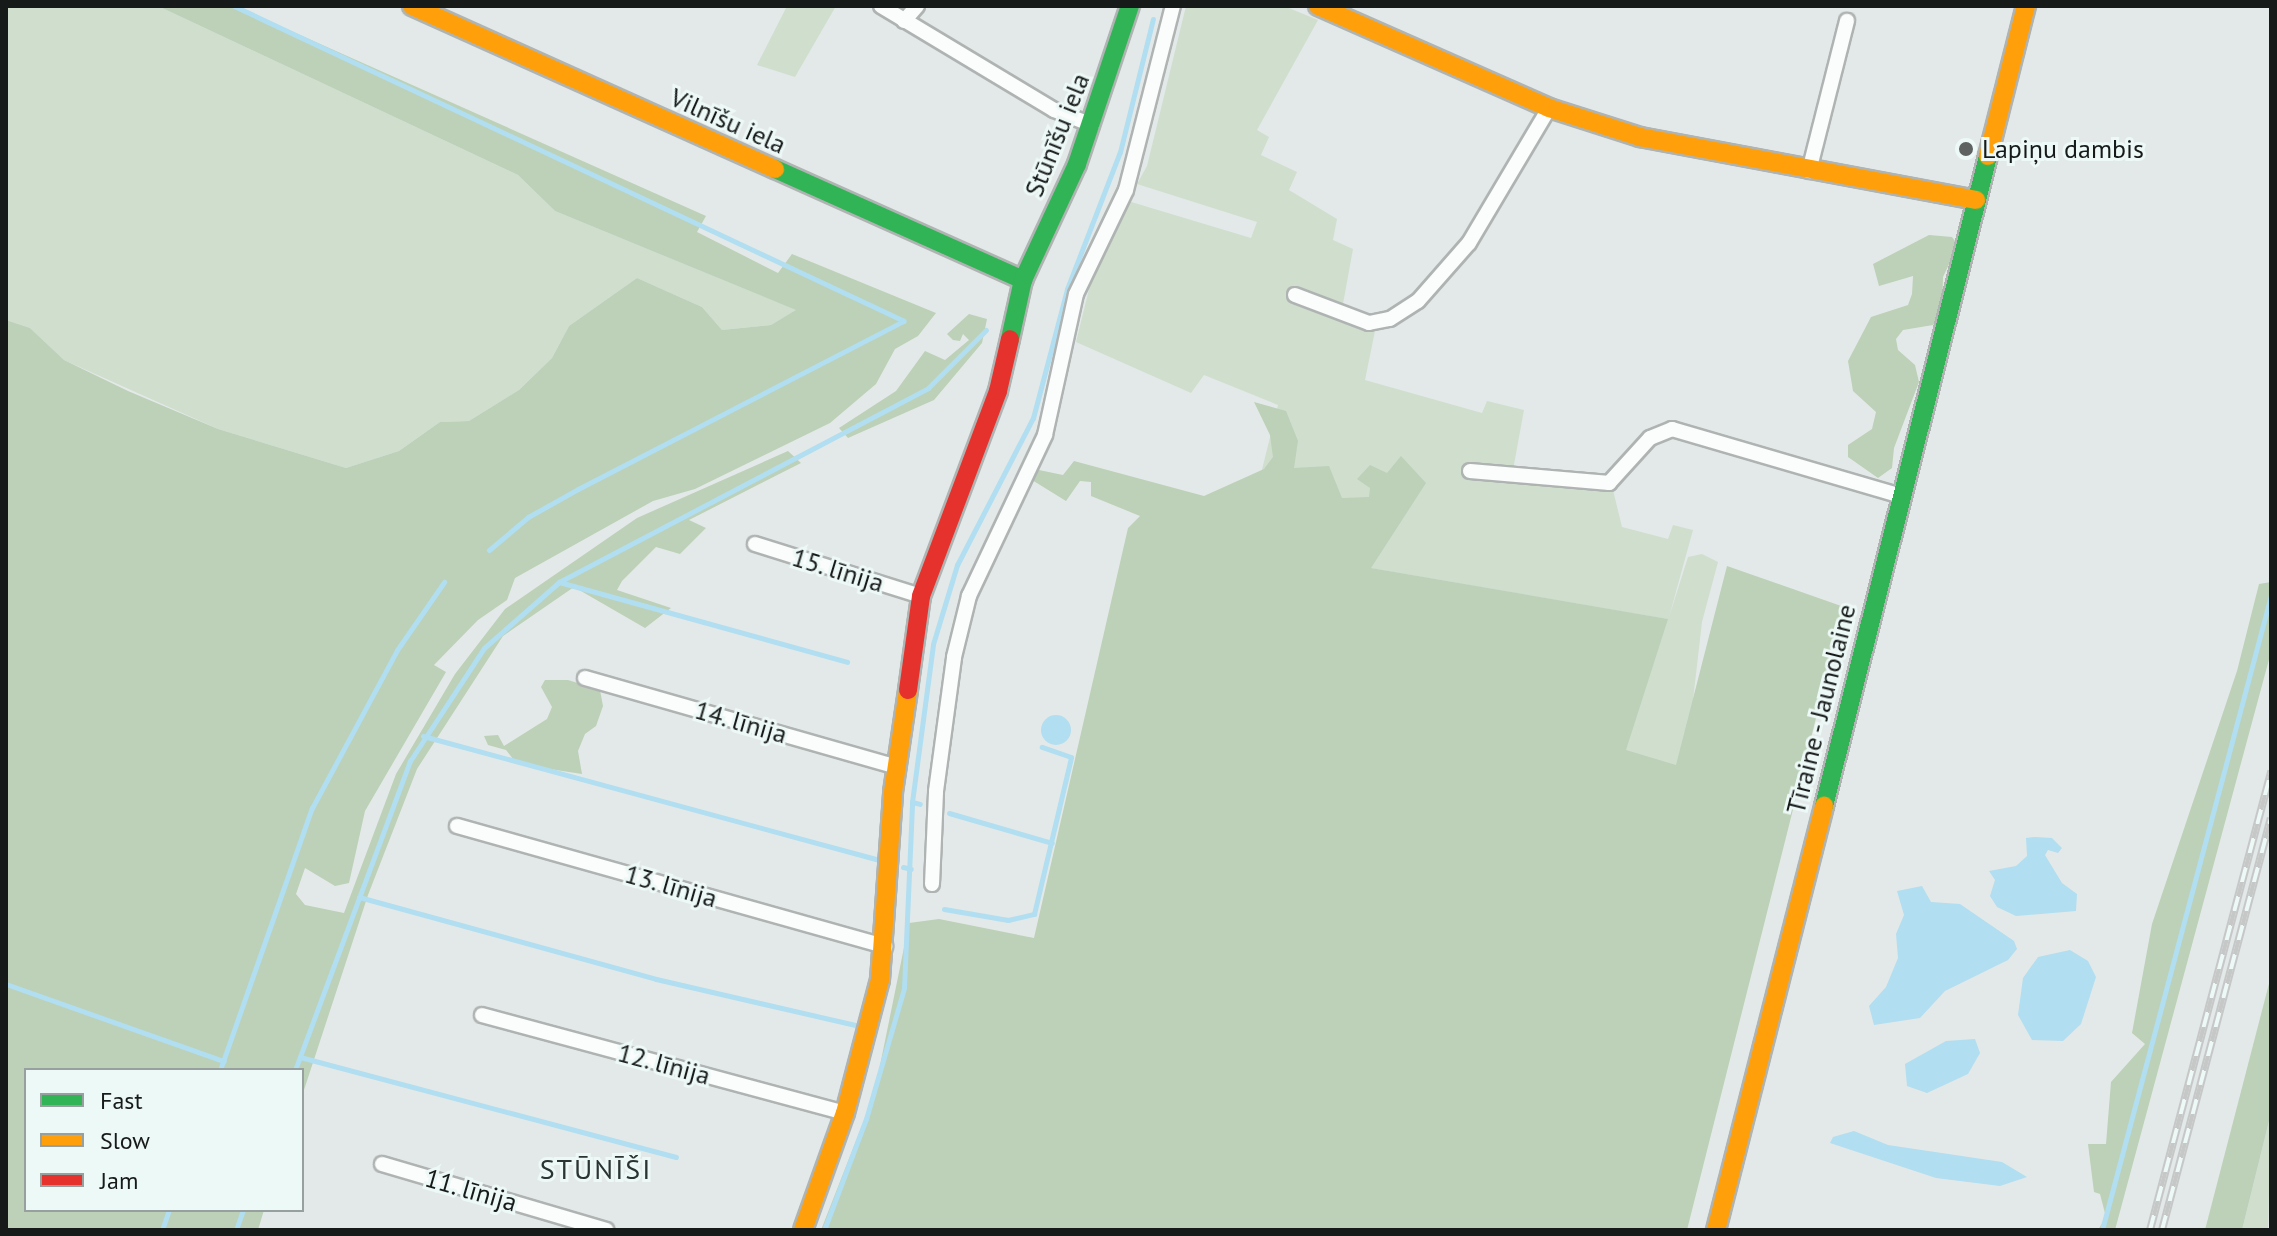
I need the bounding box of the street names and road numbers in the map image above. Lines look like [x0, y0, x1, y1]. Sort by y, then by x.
street label: Stūnīšu iela [1018, 69, 1096, 201]
street label: Vilnīšu iela [665, 82, 791, 160]
street label: 15. līnija [787, 541, 889, 599]
street label: Tīraine - Jaunolaine [1779, 599, 1863, 819]
street label: 14. līnija [690, 694, 792, 750]
street label: 13. līnija [620, 858, 722, 914]
street label: 12. līnija [613, 1036, 715, 1092]
street label: 11. līnija [420, 1162, 522, 1218]

